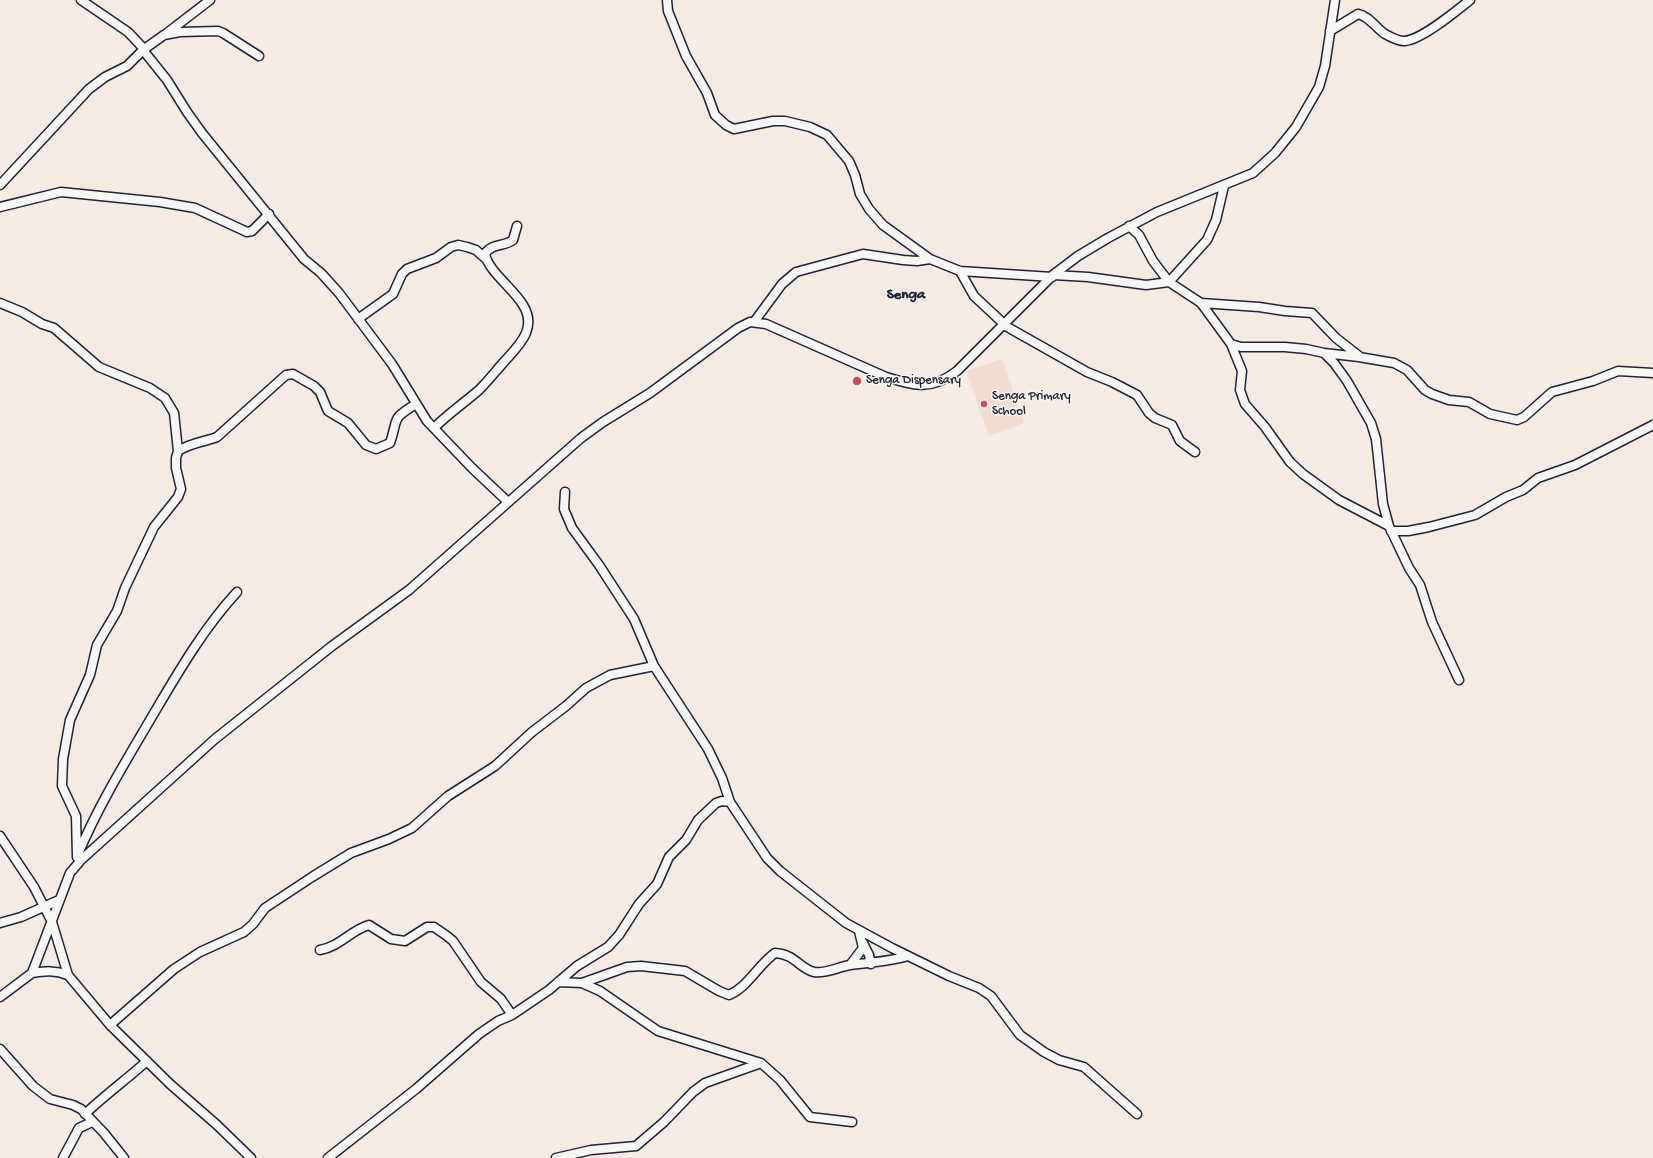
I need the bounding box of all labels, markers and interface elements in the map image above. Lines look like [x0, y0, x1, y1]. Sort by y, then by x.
district label: Senga [887, 287, 925, 305]
place label: Senga Dispensary [866, 373, 961, 389]
marker: Senga Dispensary [851, 375, 863, 387]
place label: Senga Primary School [992, 389, 1071, 420]
marker: Senga Primary School [979, 399, 989, 409]

